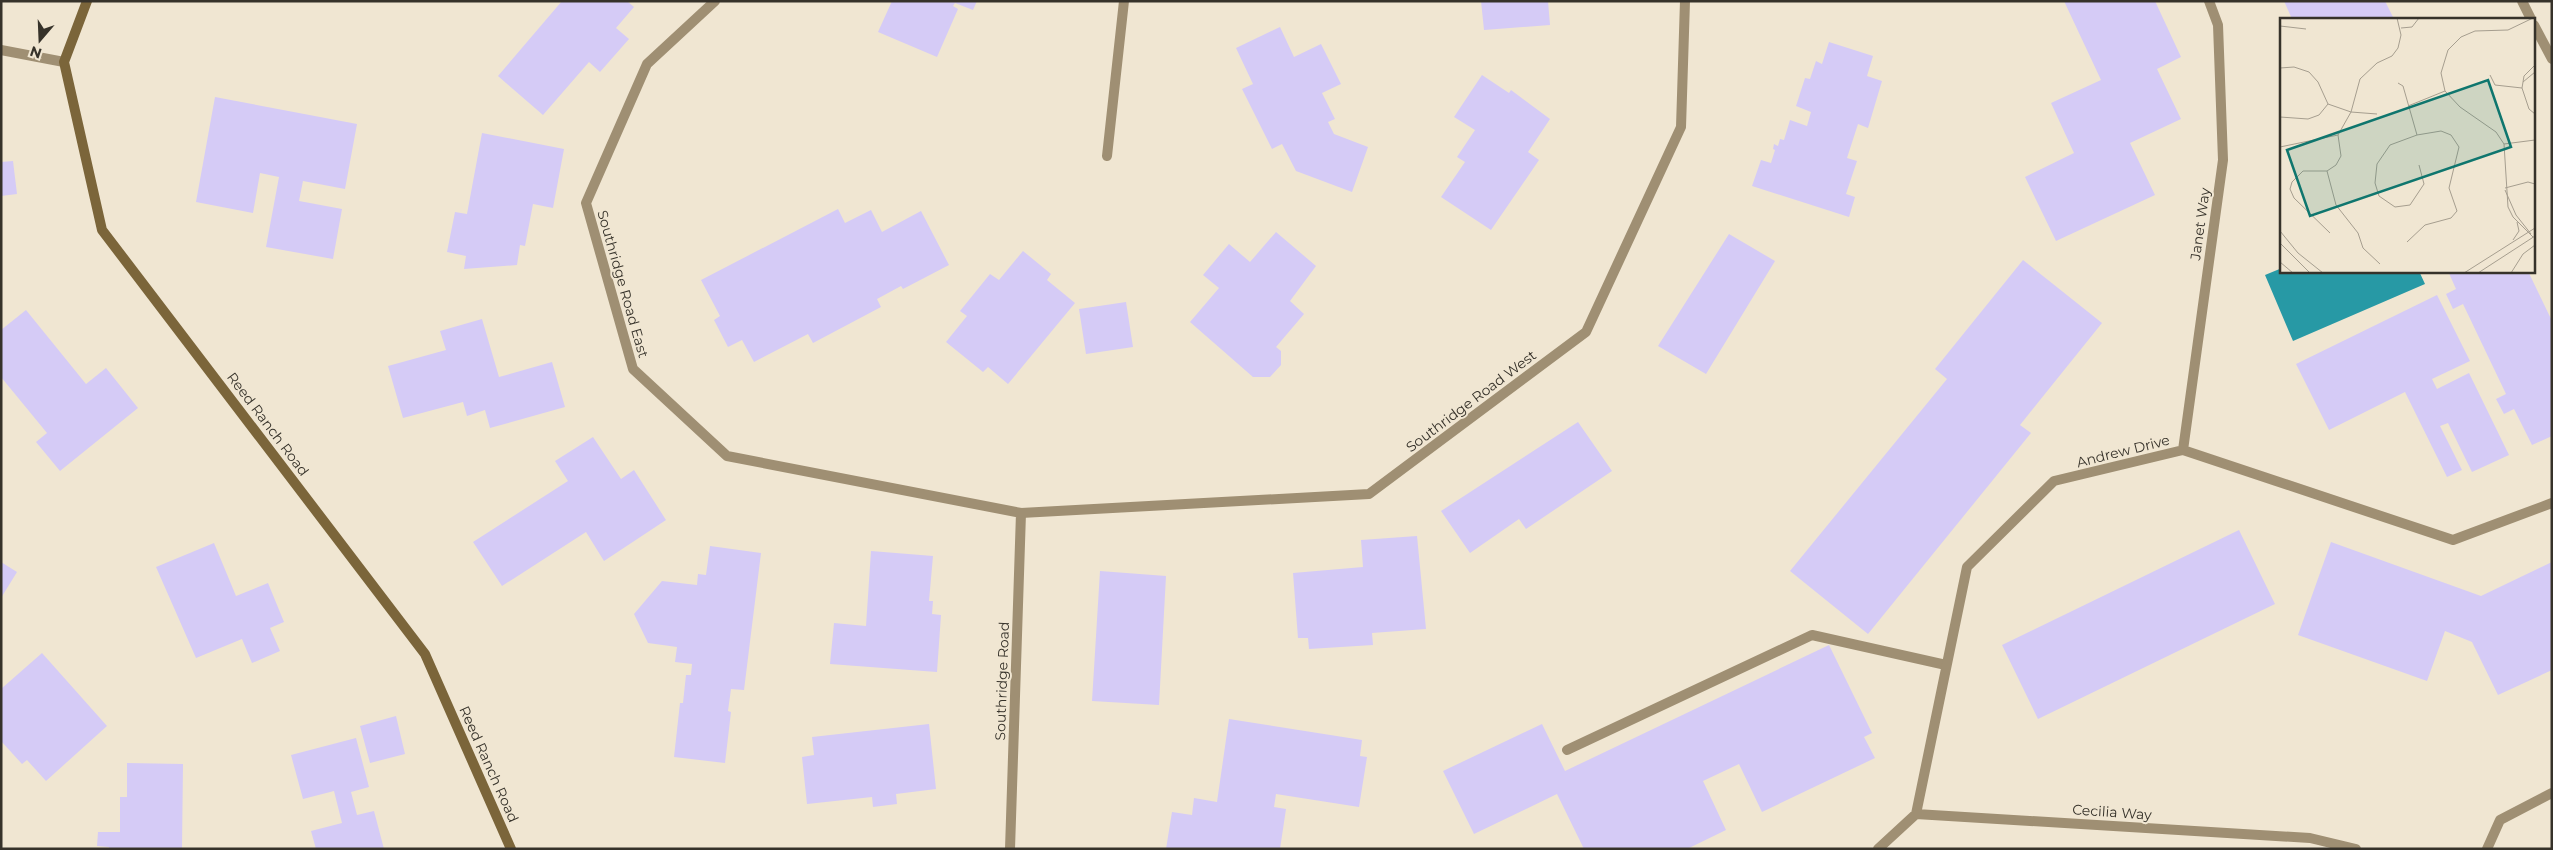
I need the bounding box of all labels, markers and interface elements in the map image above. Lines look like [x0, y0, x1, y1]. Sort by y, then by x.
north arrow [15, 15, 65, 65]
inset map [2280, 18, 2536, 272]
text: N [27, 42, 44, 63]
street label: Janet Way [2186, 186, 2214, 262]
street label: Southridge Road East [593, 208, 653, 360]
street label: Southridge Road West [1402, 346, 1540, 456]
street label: Reed Ranch Road [223, 368, 313, 480]
street label: Andrew Drive [2075, 431, 2171, 471]
street label: Southridge Road [991, 621, 1013, 741]
street label: Reed Ranch Road [455, 703, 523, 825]
street label: Cecilia Way [2072, 800, 2153, 824]

